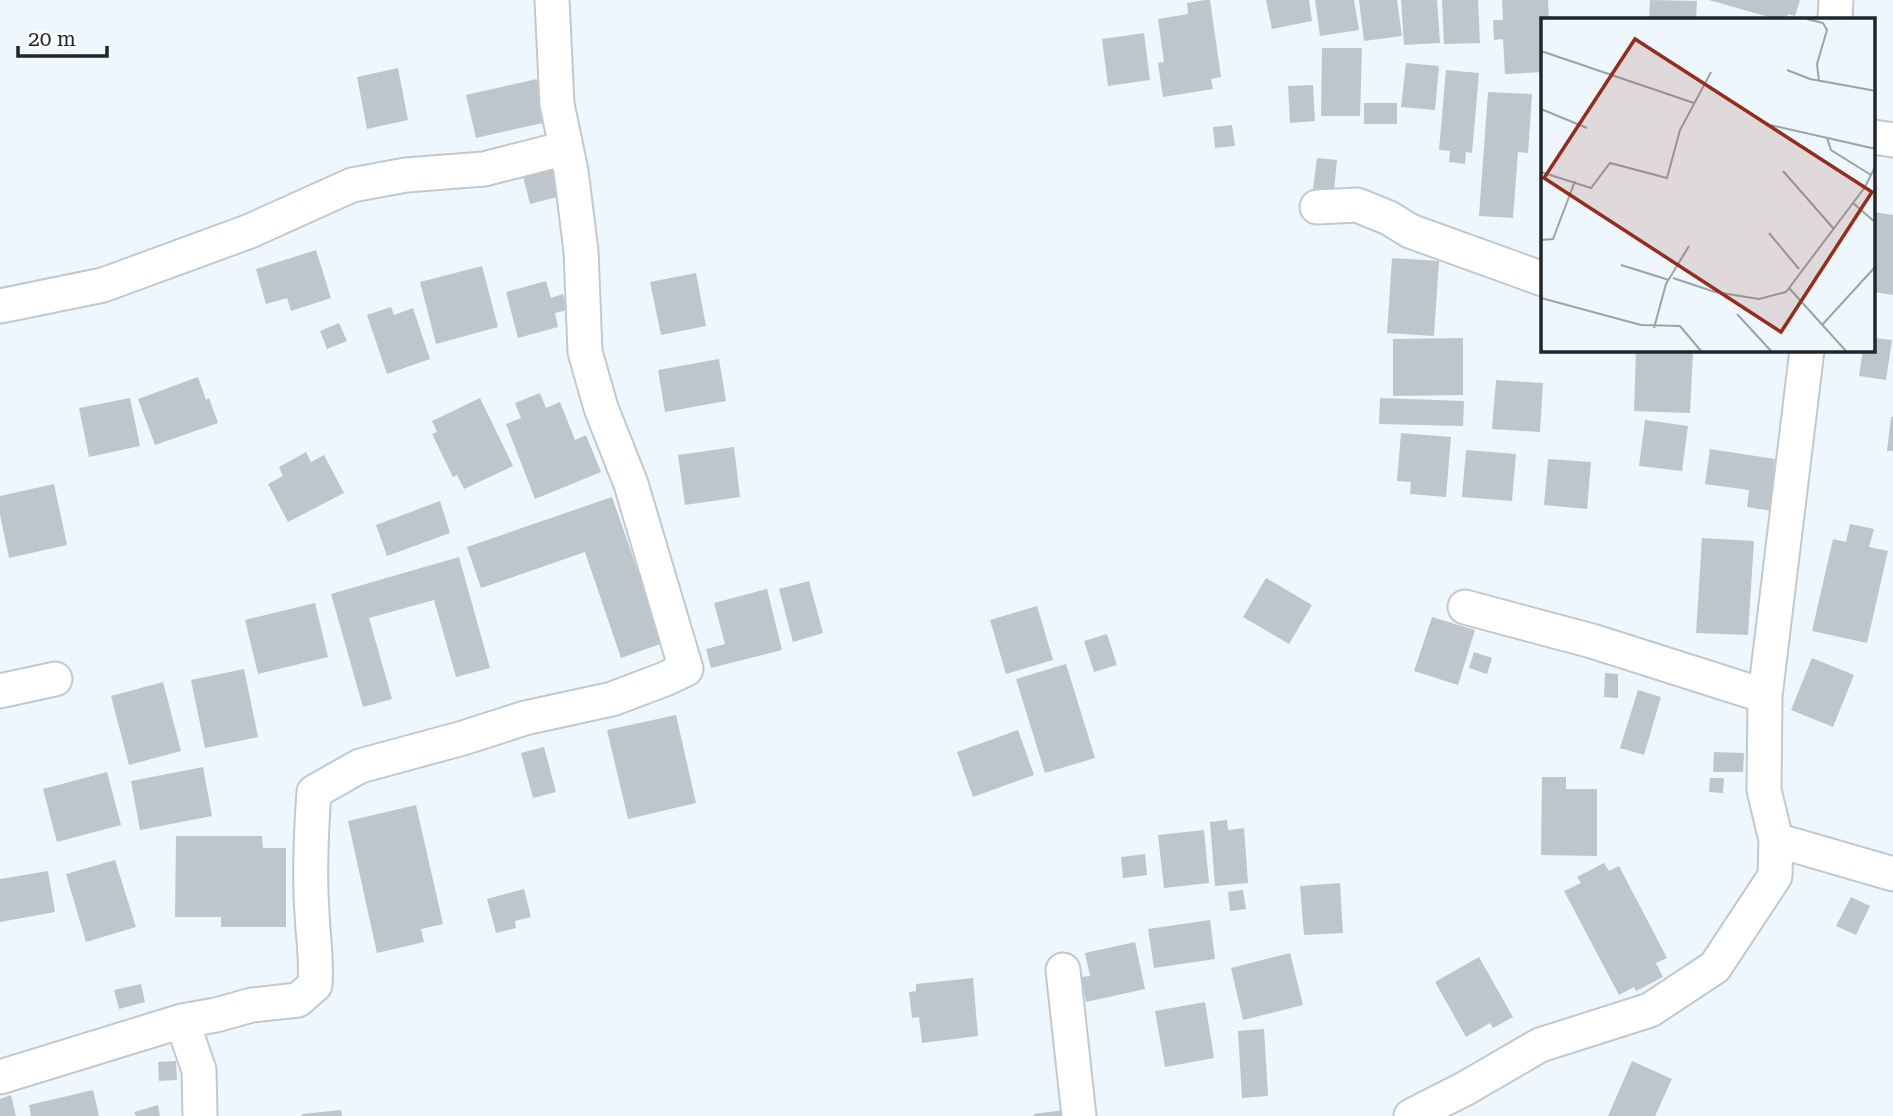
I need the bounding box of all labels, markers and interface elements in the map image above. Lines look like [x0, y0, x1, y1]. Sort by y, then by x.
scale bar [18, 14, 107, 58]
inset map [1541, 18, 1876, 352]
text: 20 m [28, 27, 76, 51]

